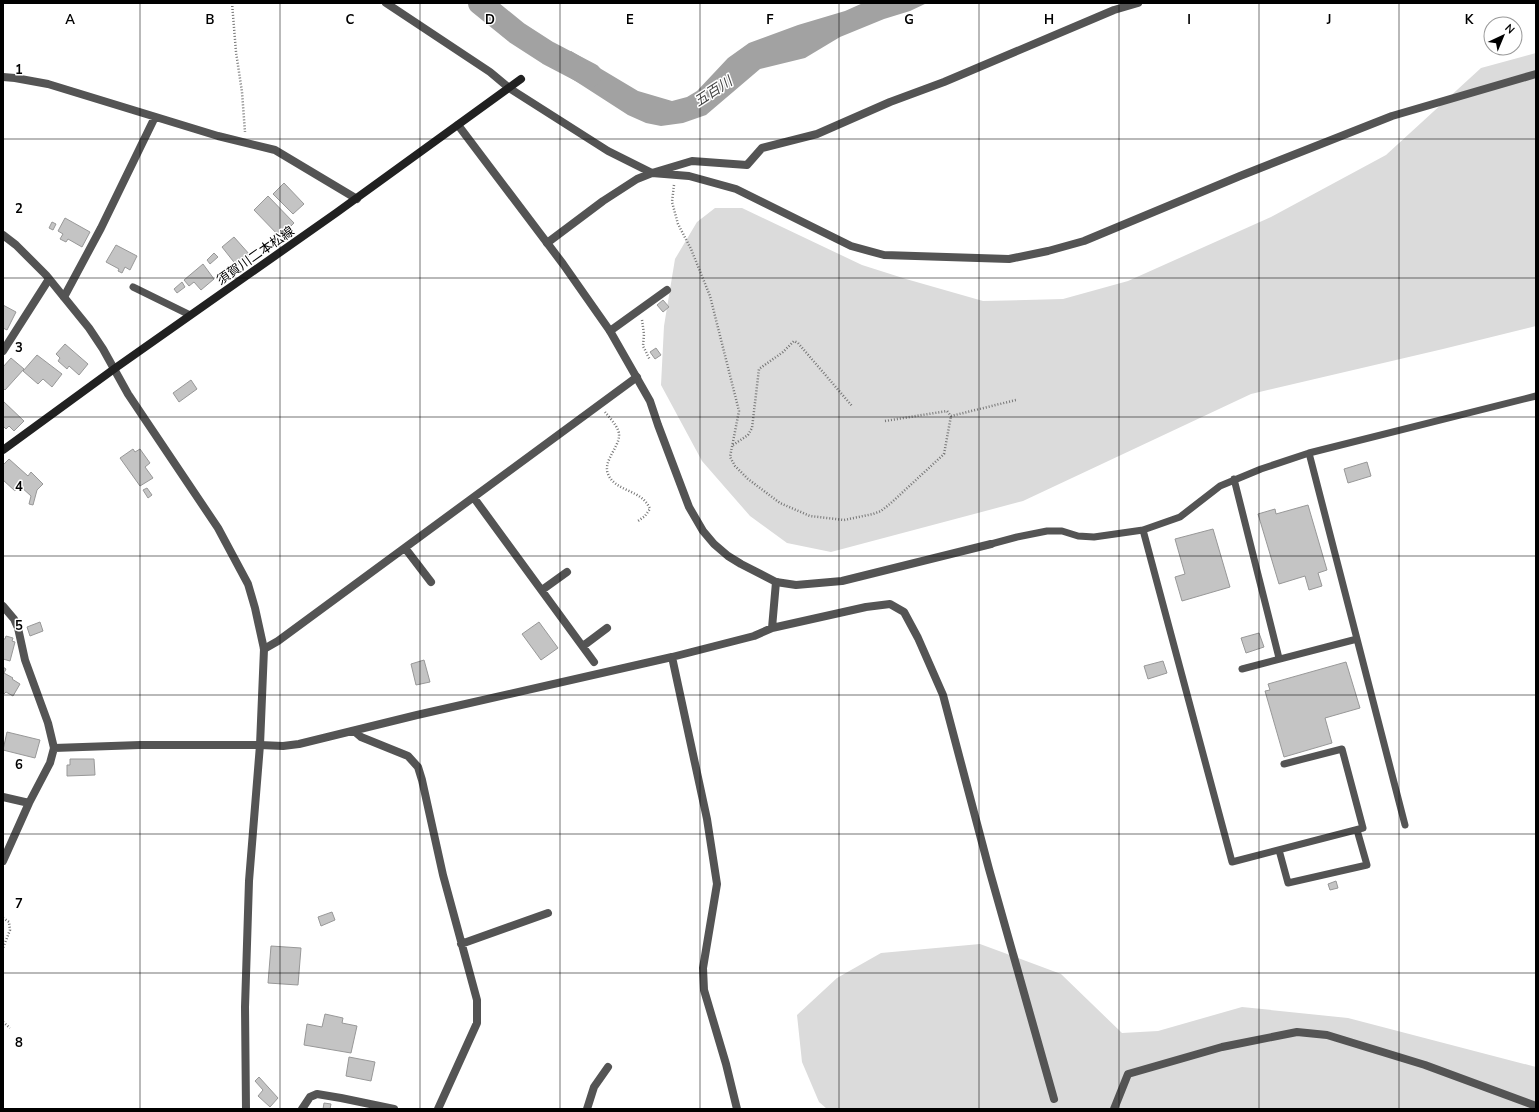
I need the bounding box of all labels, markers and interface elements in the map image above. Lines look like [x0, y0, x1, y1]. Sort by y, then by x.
text: A [65, 11, 75, 29]
text: B [206, 11, 215, 29]
text: C [346, 11, 355, 29]
text: D [485, 11, 495, 29]
text: E [626, 11, 634, 29]
text: F [766, 11, 774, 29]
text: G [904, 11, 914, 29]
text: H [1044, 11, 1054, 29]
text: I [1187, 11, 1191, 29]
text: J [1326, 11, 1331, 29]
text: K [1465, 11, 1474, 29]
north arrow [1483, 16, 1523, 56]
text: N [1501, 21, 1518, 37]
text: 1 [15, 61, 23, 79]
water label: 五百川 [690, 71, 738, 111]
text: 2 [15, 200, 23, 218]
street label: 須賀川二本松線 [213, 222, 298, 289]
text: 3 [15, 339, 23, 357]
text: 4 [15, 478, 23, 496]
text: 5 [15, 617, 23, 635]
text: 6 [15, 756, 23, 774]
text: 7 [15, 895, 23, 913]
text: 8 [15, 1034, 23, 1052]

